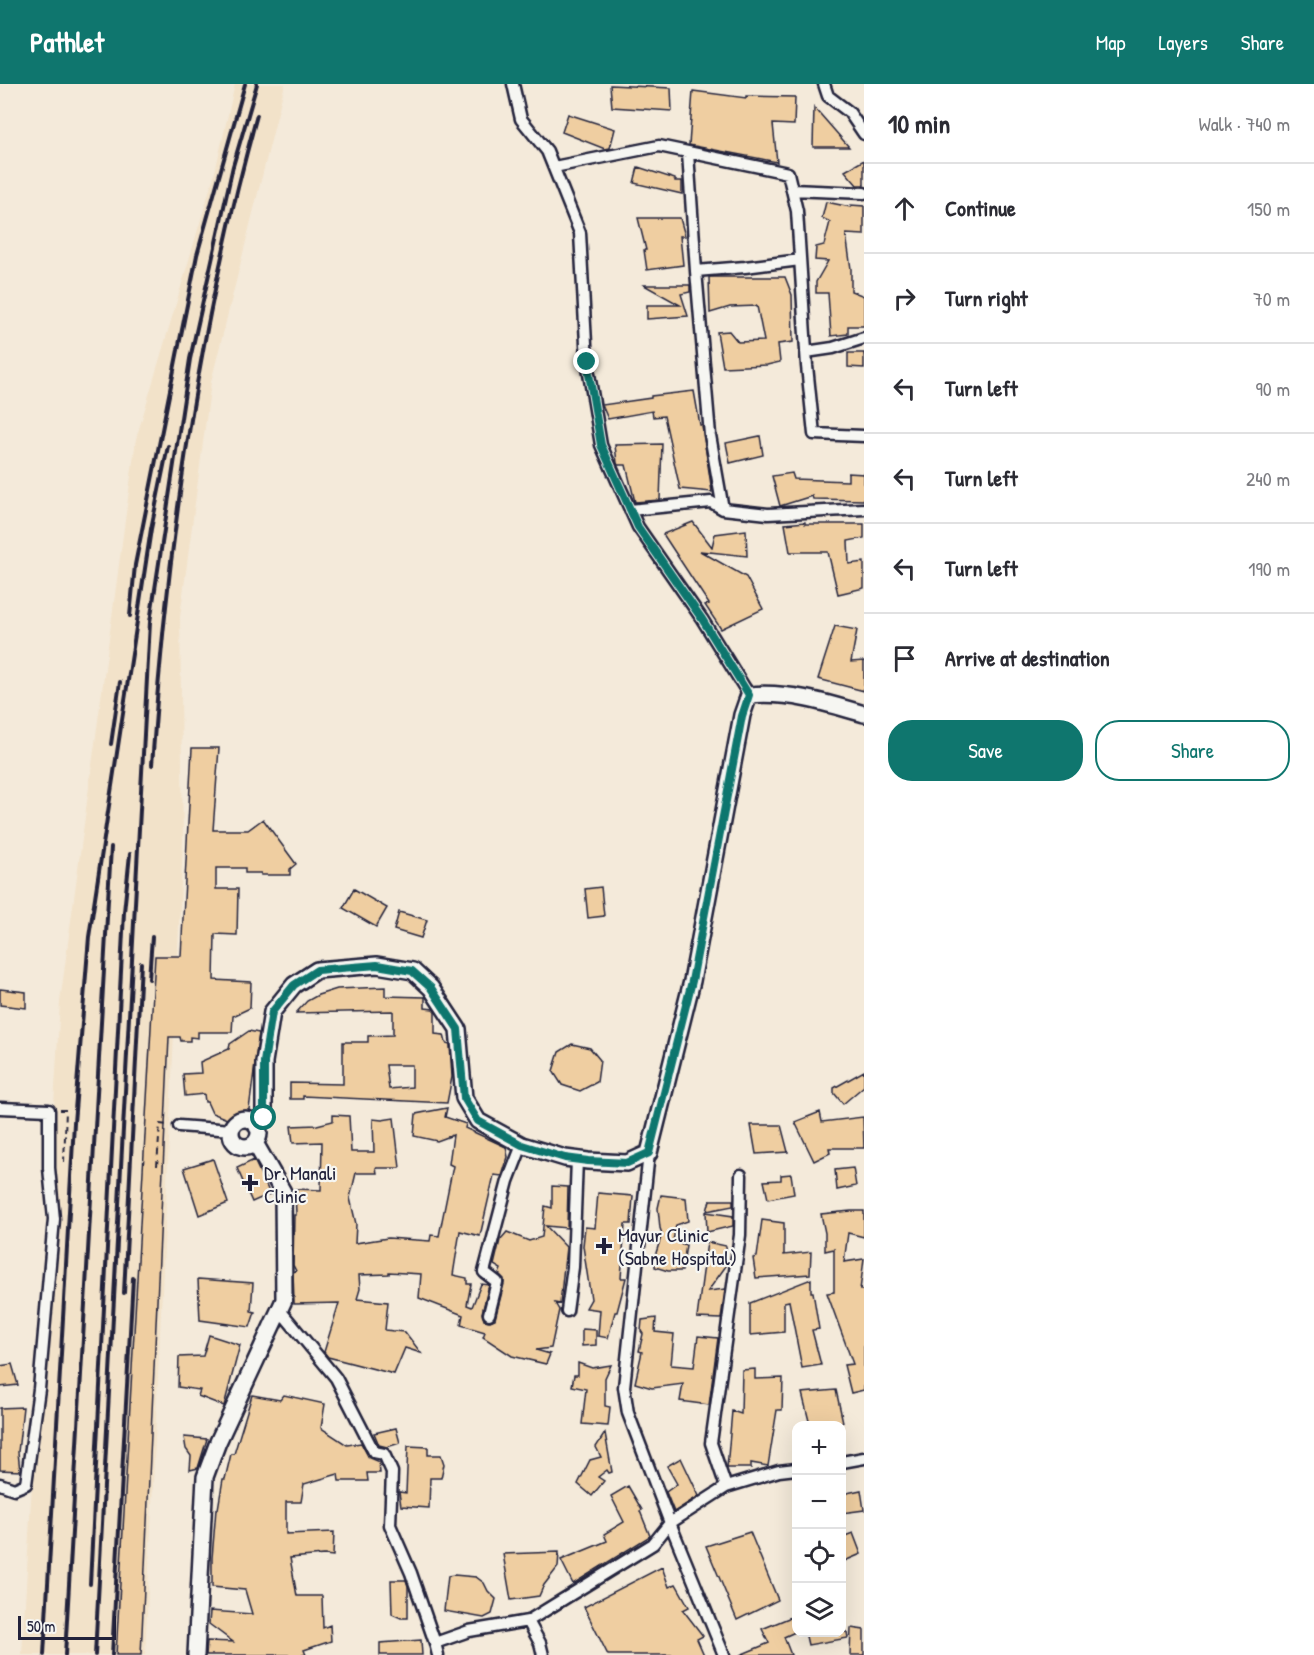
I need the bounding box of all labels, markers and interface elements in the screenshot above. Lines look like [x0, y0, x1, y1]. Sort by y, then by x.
text: Pathlet [30, 23, 104, 61]
text: Map [1096, 28, 1125, 57]
text: Layers [1158, 28, 1208, 57]
text: Share [1241, 28, 1284, 57]
text: 10 min [888, 106, 950, 141]
text: Walk · 740 m [1198, 110, 1290, 137]
icon: ahead [888, 192, 921, 225]
text: Continue [945, 193, 1016, 223]
text: 150 m [1247, 195, 1290, 222]
icon: right [888, 282, 921, 315]
text: Turn right [945, 283, 1028, 313]
text: 70 m [1253, 285, 1290, 312]
route end [573, 348, 599, 374]
icon: left [888, 372, 921, 405]
text: Turn left [945, 373, 1018, 403]
text: 90 m [1256, 375, 1290, 402]
icon: left [888, 462, 921, 495]
text: Turn left [945, 463, 1018, 493]
text: 240 m [1246, 465, 1290, 492]
icon: left [888, 552, 921, 585]
text: Turn left [945, 553, 1018, 583]
text: 190 m [1248, 555, 1290, 582]
icon: arrive [888, 642, 921, 675]
text: Arrive at destination [945, 643, 1110, 673]
button: Save [888, 720, 1083, 781]
button: Share [1095, 720, 1290, 781]
route start [250, 1104, 276, 1130]
place label: Dr. Manali Clinic [264, 1159, 337, 1209]
marker: Dr. Manali Clinic [241, 1174, 259, 1192]
place label: Mayur Clinic (Sabne Hospital) [618, 1221, 737, 1271]
marker: Mayur Clinic (Sabne Hospital) [595, 1237, 613, 1255]
map controls [792, 1421, 846, 1637]
button: + [792, 1421, 846, 1475]
button: − [792, 1475, 846, 1529]
button: locate [792, 1529, 846, 1583]
button: layers [792, 1583, 846, 1637]
scale bar [18, 1613, 116, 1640]
text: 50 m [27, 1615, 56, 1637]

